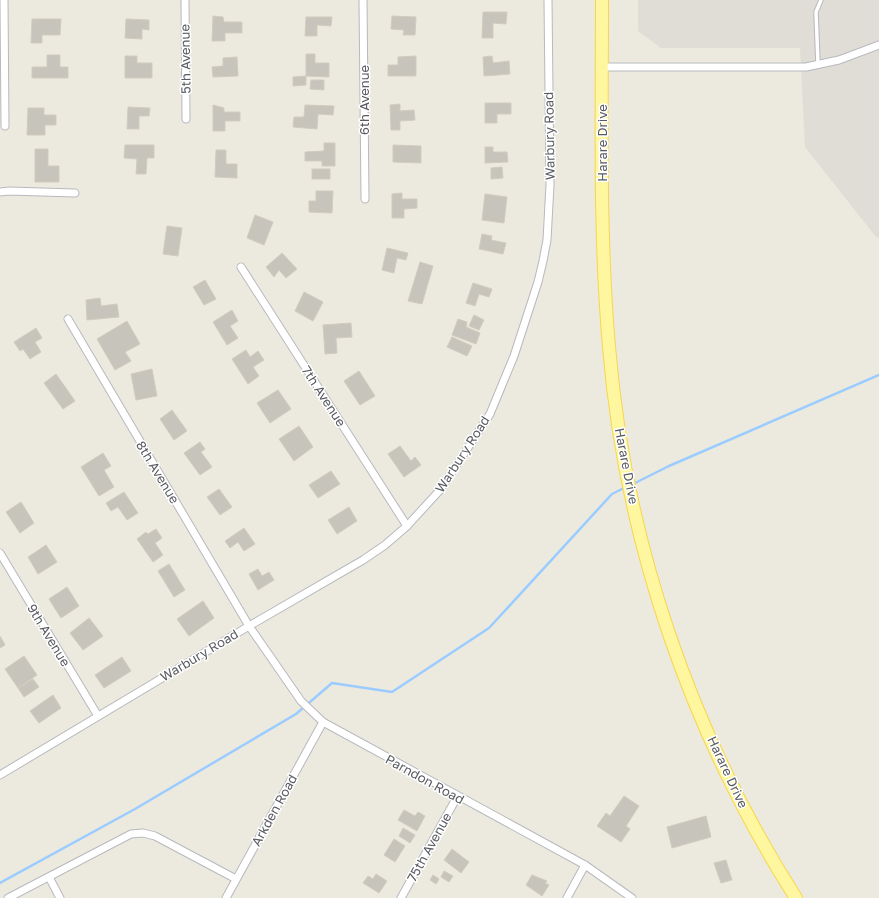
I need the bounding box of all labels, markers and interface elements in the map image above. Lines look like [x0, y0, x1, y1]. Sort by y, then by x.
street label: 5th Avenue [176, 24, 194, 94]
street label: 6th Avenue [356, 65, 372, 135]
street label: Warbury Road [540, 92, 558, 180]
street label: Harare Drive [594, 104, 610, 182]
street label: 7th Avenue [298, 363, 350, 429]
street label: Warbury Road [431, 413, 493, 495]
street label: Harare Drive [612, 426, 642, 506]
street label: 8th Avenue [133, 438, 183, 506]
street label: 9th Avenue [24, 601, 74, 669]
street label: Warbury Road [157, 625, 241, 685]
street label: Harare Drive [704, 734, 752, 810]
street label: Parndon Road [383, 751, 467, 807]
street label: Arkden Road [248, 771, 300, 849]
street label: 75th Avenue [403, 810, 455, 884]

